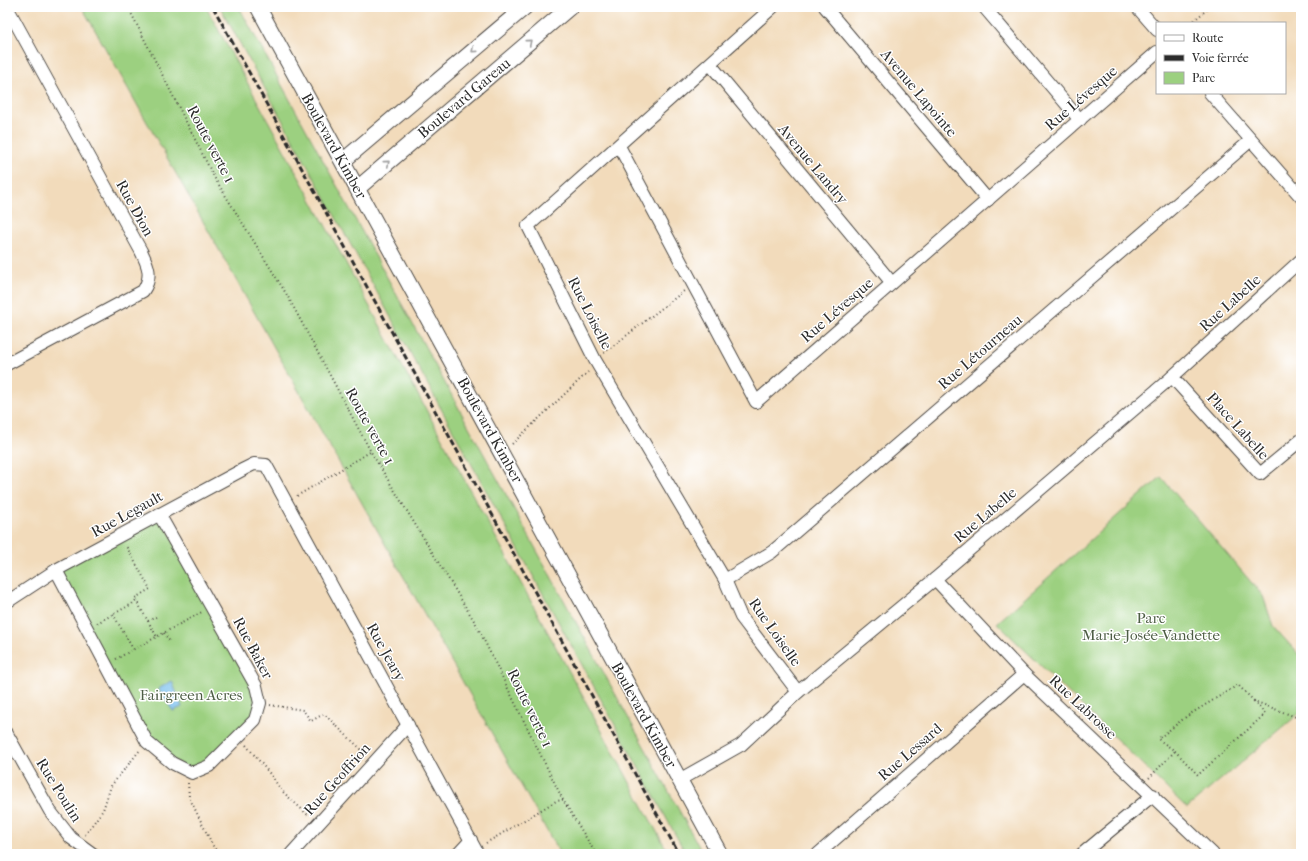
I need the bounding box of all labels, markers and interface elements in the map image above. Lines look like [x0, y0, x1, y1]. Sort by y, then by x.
legend [1156, 22, 1286, 94]
text: Route [1192, 31, 1224, 45]
one-way arrow [524, 39, 532, 47]
street label: Avenue Lapointe [876, 45, 961, 141]
one-way arrow [472, 46, 479, 53]
text: Voie ferrée [1191, 51, 1249, 65]
street label: Boulevard Gareau [414, 54, 514, 142]
street label: Rue Lévesque [1041, 61, 1121, 134]
text: Parc [1192, 71, 1215, 85]
street label: Boulevard Kimber [297, 90, 371, 203]
street label: Route verte 1 [183, 102, 239, 186]
street label: Avenue Landry [774, 120, 852, 208]
one-way arrow [383, 160, 390, 167]
street label: Rue Dion [112, 177, 158, 240]
street label: Rue Labelle [1196, 270, 1265, 335]
street label: Rue Lévesque [797, 273, 877, 346]
street label: Rue Loiselle [564, 274, 616, 353]
street label: Rue Létourneau [934, 310, 1026, 393]
street label: Boulevard Kimber [453, 374, 527, 487]
street label: Route verte 1 [342, 384, 398, 468]
street label: Place Labelle [1203, 389, 1273, 464]
street label: Rue Labelle [950, 483, 1021, 546]
street label: Rue Legault [88, 487, 166, 541]
street label: Rue Loiselle [745, 594, 805, 670]
park label: Parc Marie-Josée-Vandette [1082, 609, 1221, 644]
street label: Rue Baker [229, 614, 277, 683]
street label: Rue Jeary [363, 620, 410, 685]
street label: Boulevard Kimber [607, 659, 681, 772]
street label: Route verte 1 [503, 666, 557, 750]
street label: Rue Labrosse [1045, 671, 1121, 743]
park label: Fairgreen Acres [140, 686, 243, 704]
street label: Rue Lessard [874, 719, 946, 785]
street label: Rue Geoffrion [300, 739, 374, 819]
street label: Rue Poulin [32, 755, 86, 825]

